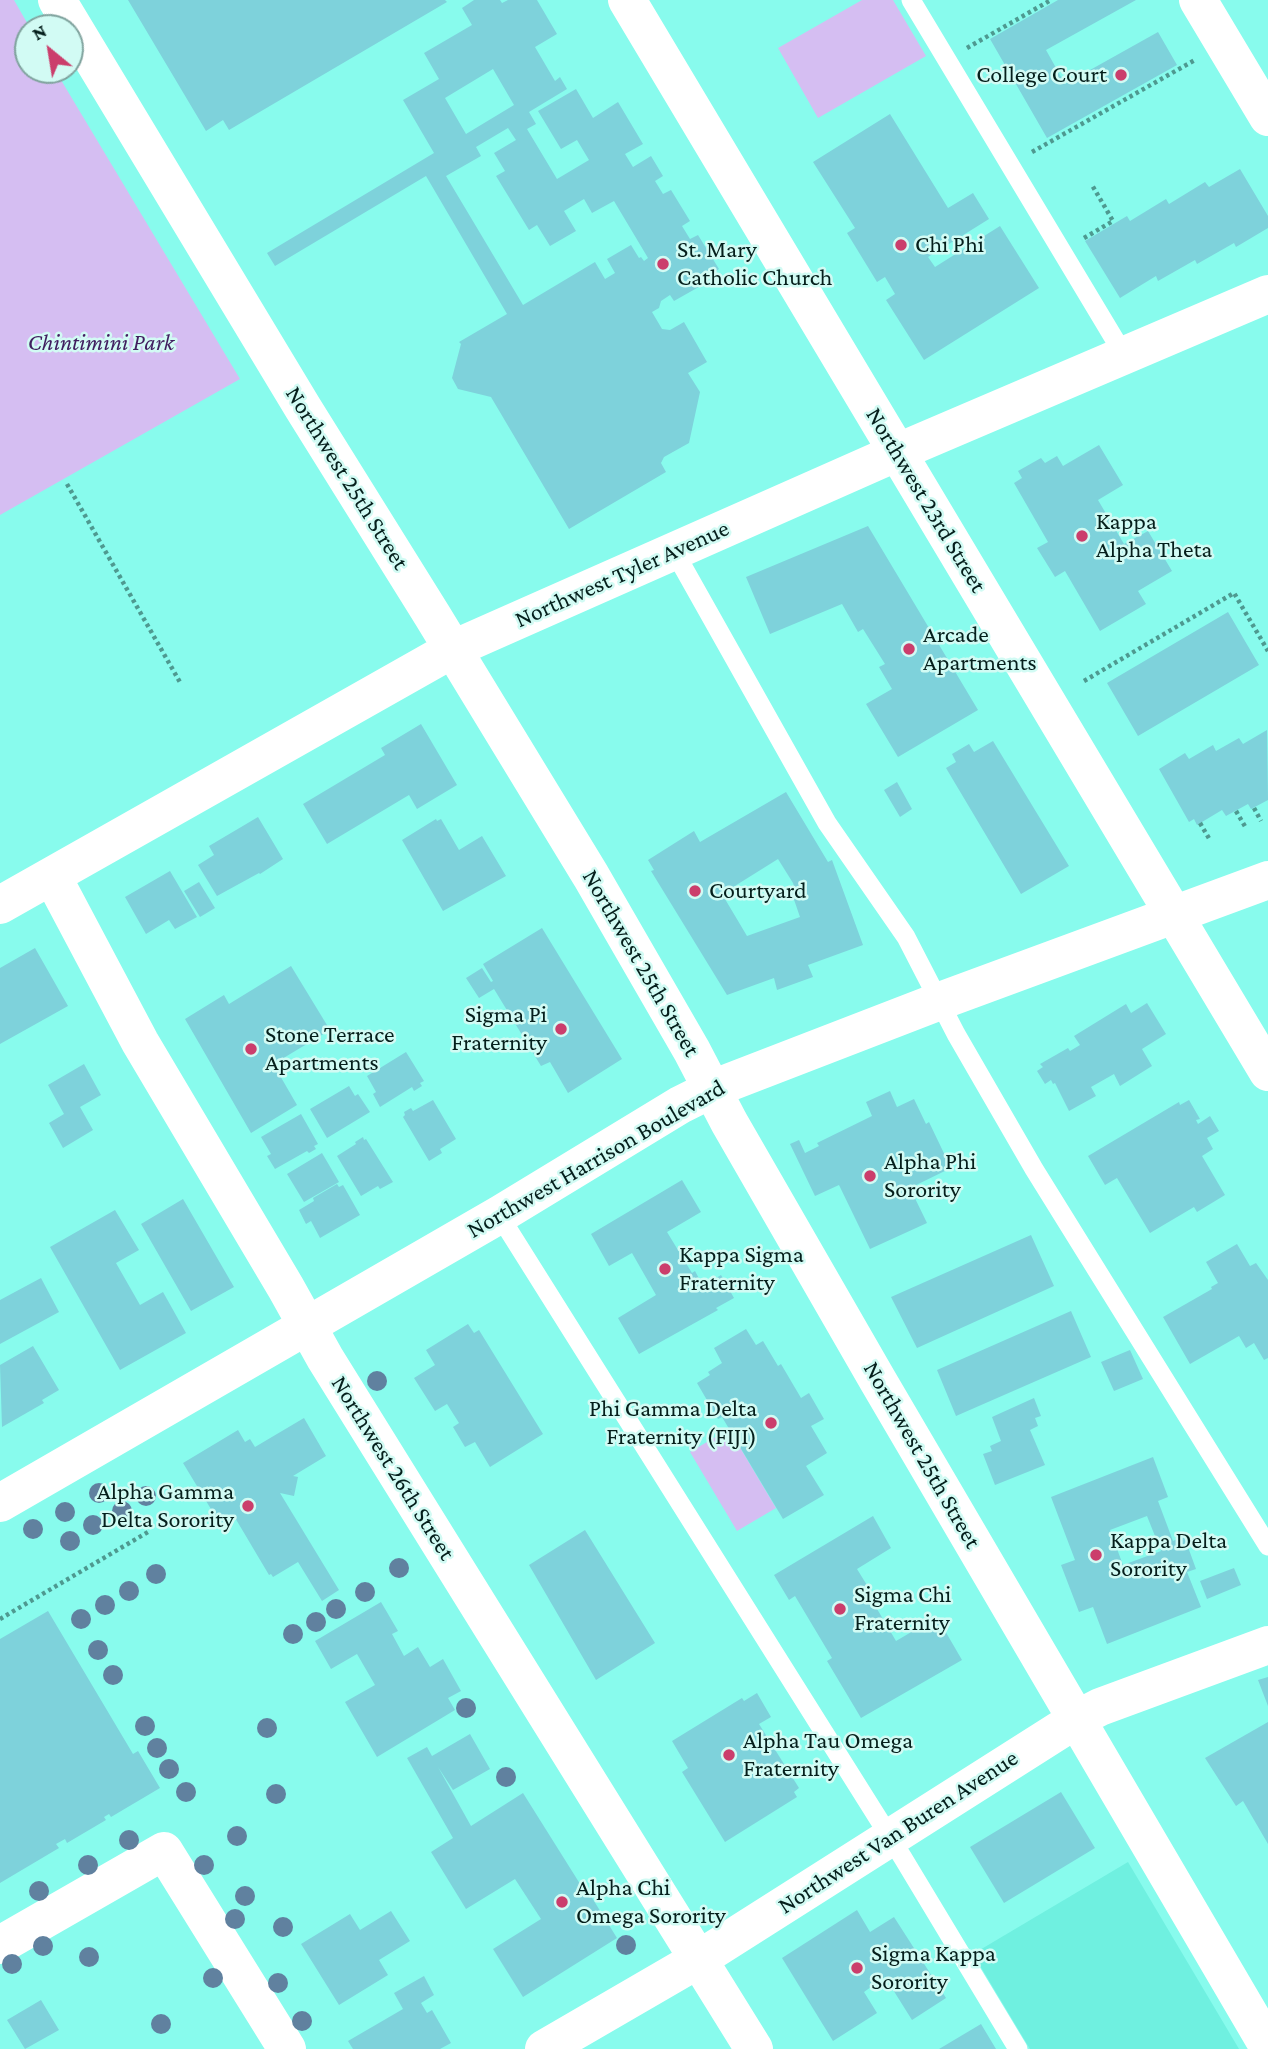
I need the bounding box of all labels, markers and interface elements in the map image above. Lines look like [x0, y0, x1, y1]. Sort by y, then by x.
north arrow [14, 14, 84, 84]
text: N [28, 20, 50, 44]
place label: College Court [976, 61, 1107, 89]
marker: College Court [1113, 67, 1129, 83]
place label: Chi Phi [915, 231, 984, 259]
place label: St. Mary Catholic Church [677, 236, 832, 292]
marker: Chi Phi [893, 237, 909, 253]
marker: St. Mary Catholic Church [655, 256, 671, 272]
park label: Chintimini Park [28, 329, 174, 357]
street label: Northwest 25th Street [279, 381, 415, 575]
street label: Northwest 23rd Street [859, 402, 993, 598]
place label: Kappa Alpha Theta [1096, 508, 1212, 564]
street label: Northwest Tyler Avenue [510, 514, 734, 634]
marker: Kappa Alpha Theta [1074, 528, 1090, 544]
place label: Arcade Apartments [923, 621, 1037, 677]
marker: Arcade Apartments [901, 641, 917, 657]
street label: Northwest 25th Street [576, 864, 706, 1062]
place label: Courtyard [709, 877, 807, 905]
marker: Courtyard [687, 883, 703, 899]
place label: Sigma Pi Fraternity [451, 1001, 547, 1057]
place label: Stone Terrace Apartments [265, 1021, 395, 1077]
marker: Sigma Pi Fraternity [553, 1021, 569, 1037]
marker: Stone Terrace Apartments [243, 1041, 259, 1057]
street label: Northwest Harrison Boulevard [462, 1073, 730, 1245]
place label: Alpha Phi Sorority [884, 1148, 976, 1204]
marker: Alpha Phi Sorority [862, 1168, 878, 1184]
place label: Kappa Sigma Fraternity [679, 1241, 804, 1297]
marker: Kappa Sigma Fraternity [657, 1261, 673, 1277]
street label: Northwest 25th Street [857, 1356, 987, 1554]
street label: Northwest 26th Street [325, 1371, 461, 1565]
place label: Phi Gamma Delta Fraternity (FIJI) [589, 1395, 757, 1451]
marker: Phi Gamma Delta Fraternity (FIJI) [763, 1415, 779, 1431]
place label: Alpha Gamma Delta Sorority [97, 1478, 234, 1534]
marker: Alpha Gamma Delta Sorority [240, 1498, 256, 1514]
place label: Kappa Delta Sorority [1110, 1527, 1227, 1583]
marker: Kappa Delta Sorority [1088, 1547, 1104, 1563]
place label: Sigma Chi Fraternity [854, 1581, 951, 1637]
marker: Sigma Chi Fraternity [832, 1601, 848, 1617]
place label: Alpha Tau Omega Fraternity [743, 1727, 913, 1783]
street label: Northwest Van Buren Avenue [773, 1744, 1023, 1920]
marker: Alpha Tau Omega Fraternity [721, 1747, 737, 1763]
place label: Alpha Chi Omega Sorority [576, 1874, 726, 1930]
marker: Alpha Chi Omega Sorority [554, 1894, 570, 1910]
place label: Sigma Kappa Sorority [871, 1940, 996, 1996]
marker: Sigma Kappa Sorority [849, 1960, 865, 1976]

